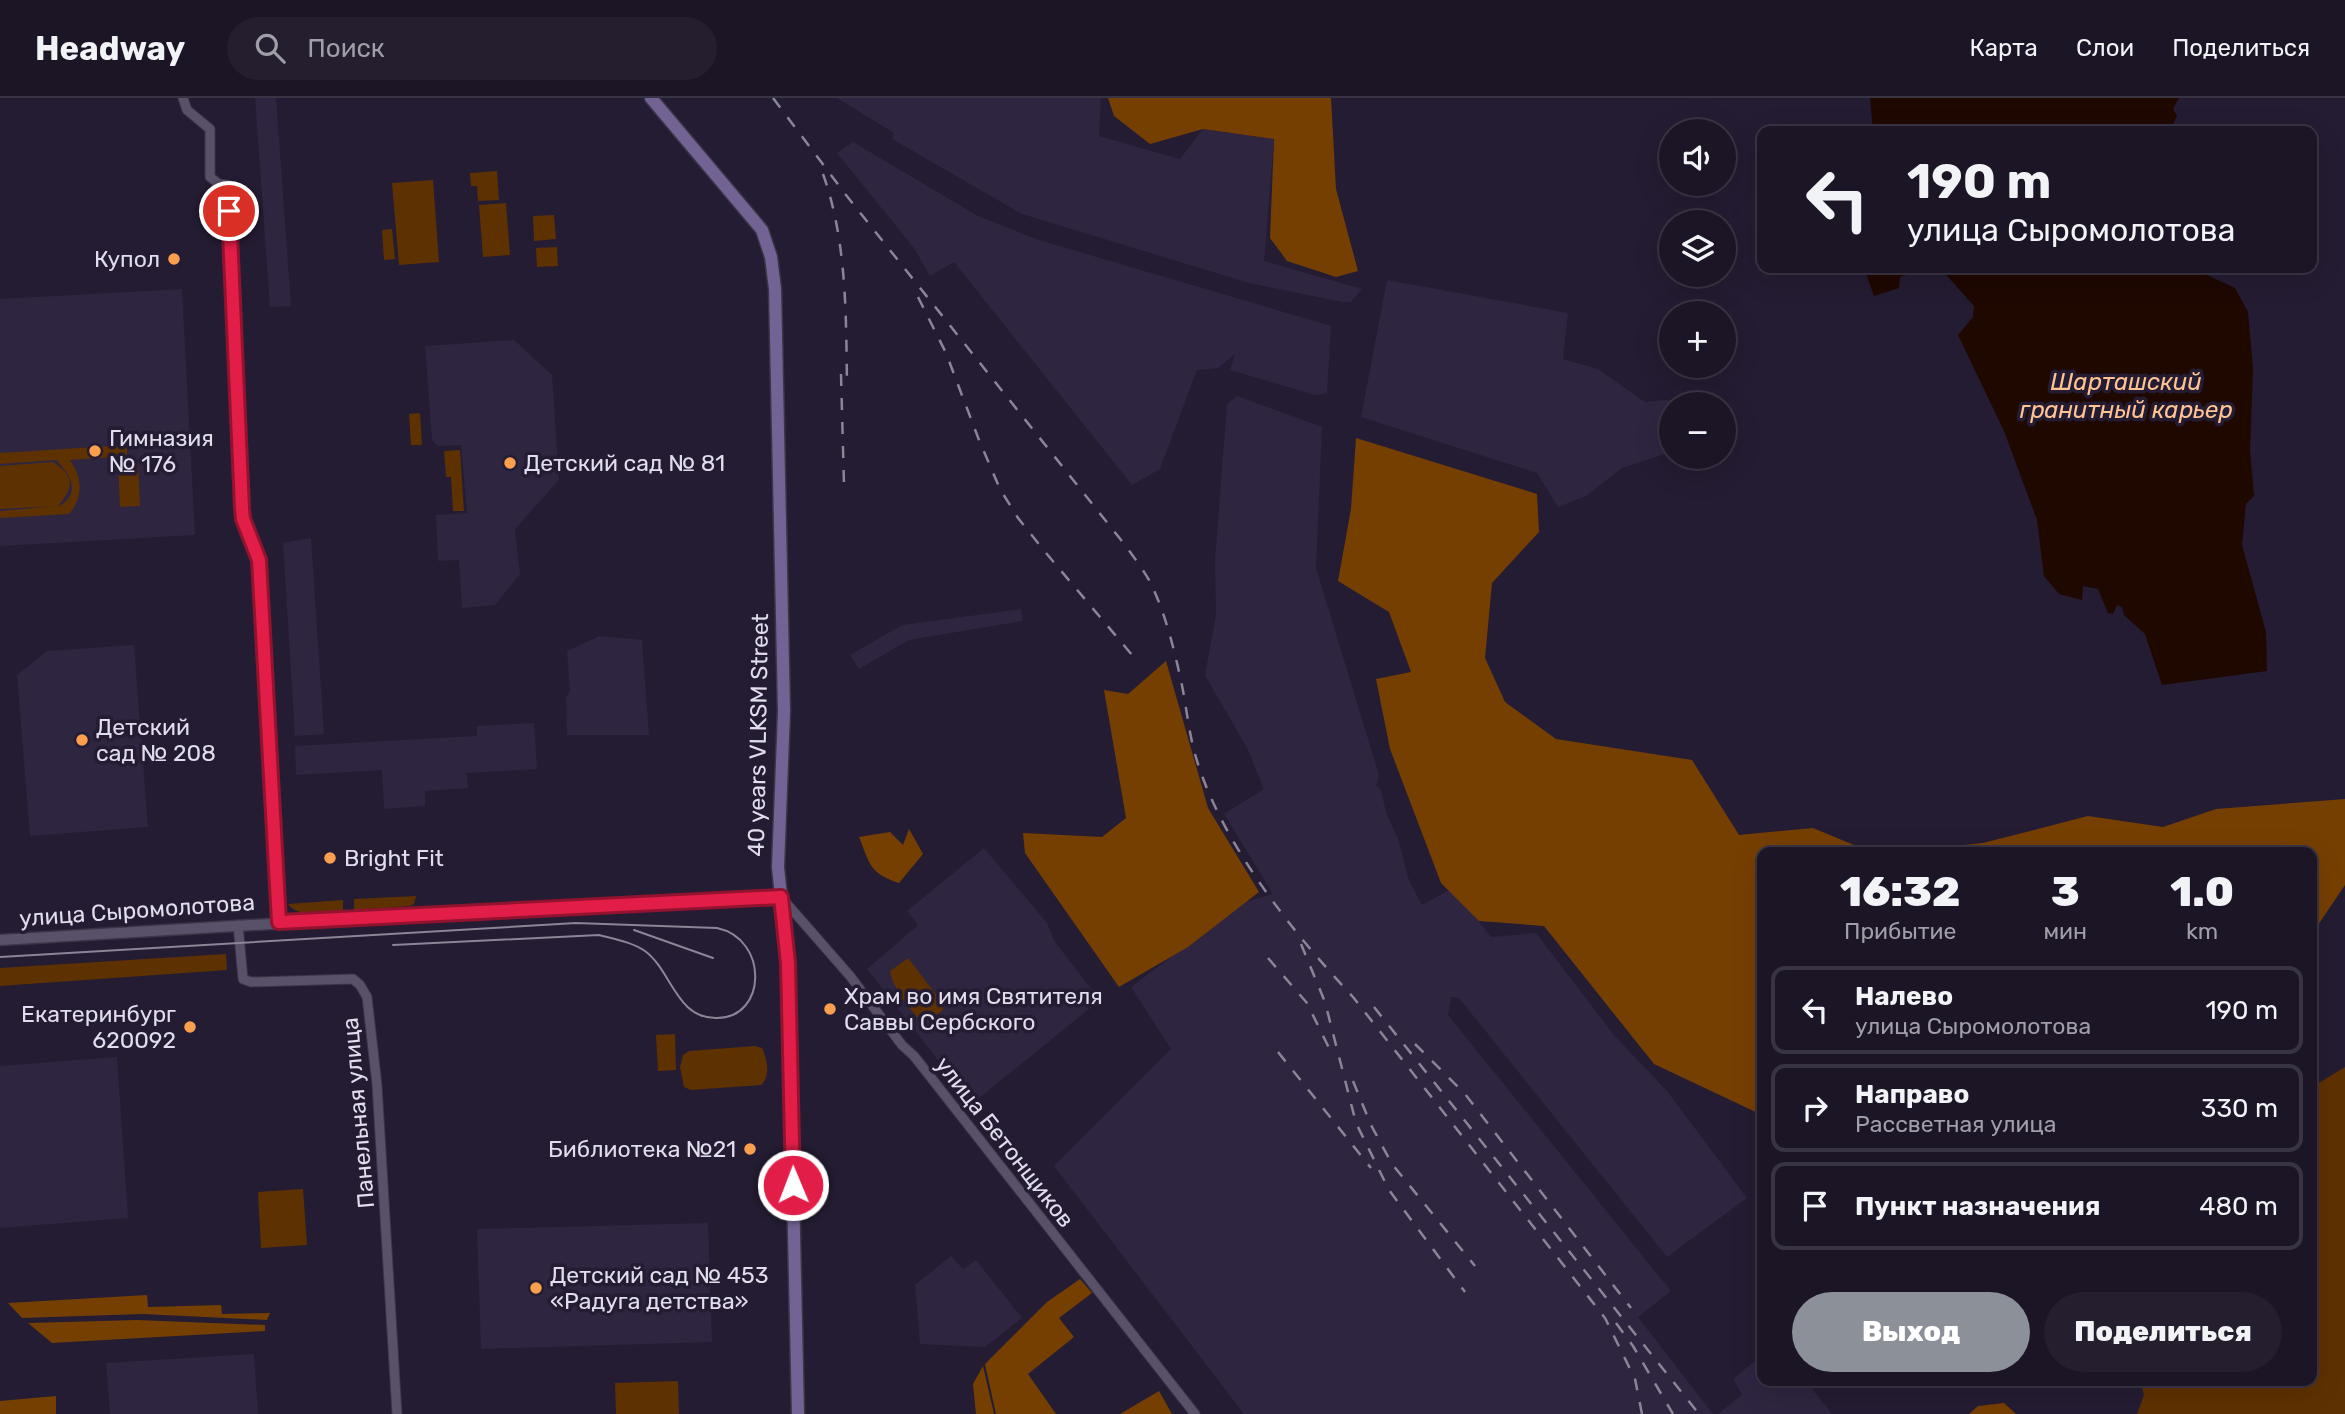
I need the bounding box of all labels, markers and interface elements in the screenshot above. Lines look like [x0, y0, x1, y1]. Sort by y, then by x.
search box [227, 17, 717, 80]
text: Headway [35, 29, 185, 68]
icon: search [251, 29, 289, 67]
text: Поиск [307, 33, 385, 64]
text: Карта [1969, 34, 2038, 62]
text: Слои [2076, 34, 2134, 62]
text: Поделиться [2172, 34, 2310, 62]
map controls [1659, 119, 1736, 469]
button: sound [1659, 119, 1736, 196]
text: 190 m [1907, 152, 2051, 210]
icon: left [1792, 154, 1883, 245]
pin [199, 181, 259, 241]
icon: arrive [210, 192, 248, 230]
button: layers [1659, 210, 1736, 287]
text: улица Сыромолотова [1907, 211, 2235, 249]
place label: Купол [94, 245, 160, 273]
marker: Купол [166, 251, 182, 267]
button: + [1659, 301, 1736, 378]
water label: Шарташский гранитный карьер [2020, 368, 2232, 424]
button: − [1659, 392, 1736, 469]
place label: Гимназия № 176 [109, 424, 214, 478]
marker: Гимназия № 176 [87, 443, 103, 459]
place label: Детский сад № 81 [524, 449, 725, 477]
marker: Детский сад № 81 [502, 455, 518, 471]
street label: 40 years VLKSM Street [742, 613, 774, 857]
place label: Детский сад № 208 [96, 713, 216, 767]
marker: Детский сад № 208 [74, 732, 90, 748]
place label: Bright Fit [344, 844, 444, 872]
marker: Bright Fit [322, 850, 338, 866]
text: 16:32 [1840, 867, 1960, 917]
text: 3 [2051, 867, 2080, 917]
text: 1.0 [2170, 867, 2234, 917]
street label: улица Сыромолотова [18, 888, 256, 932]
text: Прибытие [1844, 917, 1956, 945]
text: мин [2043, 917, 2087, 945]
text: km [2186, 917, 2218, 945]
text: Налево [1855, 981, 1953, 1012]
place label: Храм во имя Святителя Саввы Сербского [844, 982, 1103, 1036]
icon: left [1796, 991, 1834, 1029]
text: 190 m [2205, 995, 2278, 1026]
place label: Екатеринбург 620092 [21, 1000, 176, 1054]
marker: Храм во имя Святителя Саввы Сербского [822, 1001, 838, 1017]
text: улица Сыромолотова [1855, 1012, 2091, 1040]
street label: Панельная улица [336, 1016, 380, 1210]
marker: Екатеринбург 620092 [182, 1019, 198, 1035]
street label: улица Бетонщиков [930, 1051, 1080, 1233]
text: Направо [1855, 1079, 1969, 1110]
icon: right [1796, 1089, 1834, 1127]
text: 330 m [2201, 1093, 2278, 1124]
text: Рассветная улица [1855, 1110, 2056, 1138]
place label: Библиотека №21 [548, 1135, 736, 1163]
marker: Библиотека №21 [742, 1141, 758, 1157]
position arrow [756, 1148, 830, 1222]
icon: arrive [1796, 1187, 1834, 1225]
text: Пункт назначения [1855, 1191, 2100, 1222]
text: 480 m [2199, 1191, 2278, 1222]
place label: Детский сад № 453 «Радуга детства» [550, 1261, 768, 1315]
marker: Детский сад № 453 «Радуга детства» [528, 1280, 544, 1296]
button: Выход [1792, 1292, 2030, 1372]
button: Поделиться [2044, 1292, 2282, 1372]

